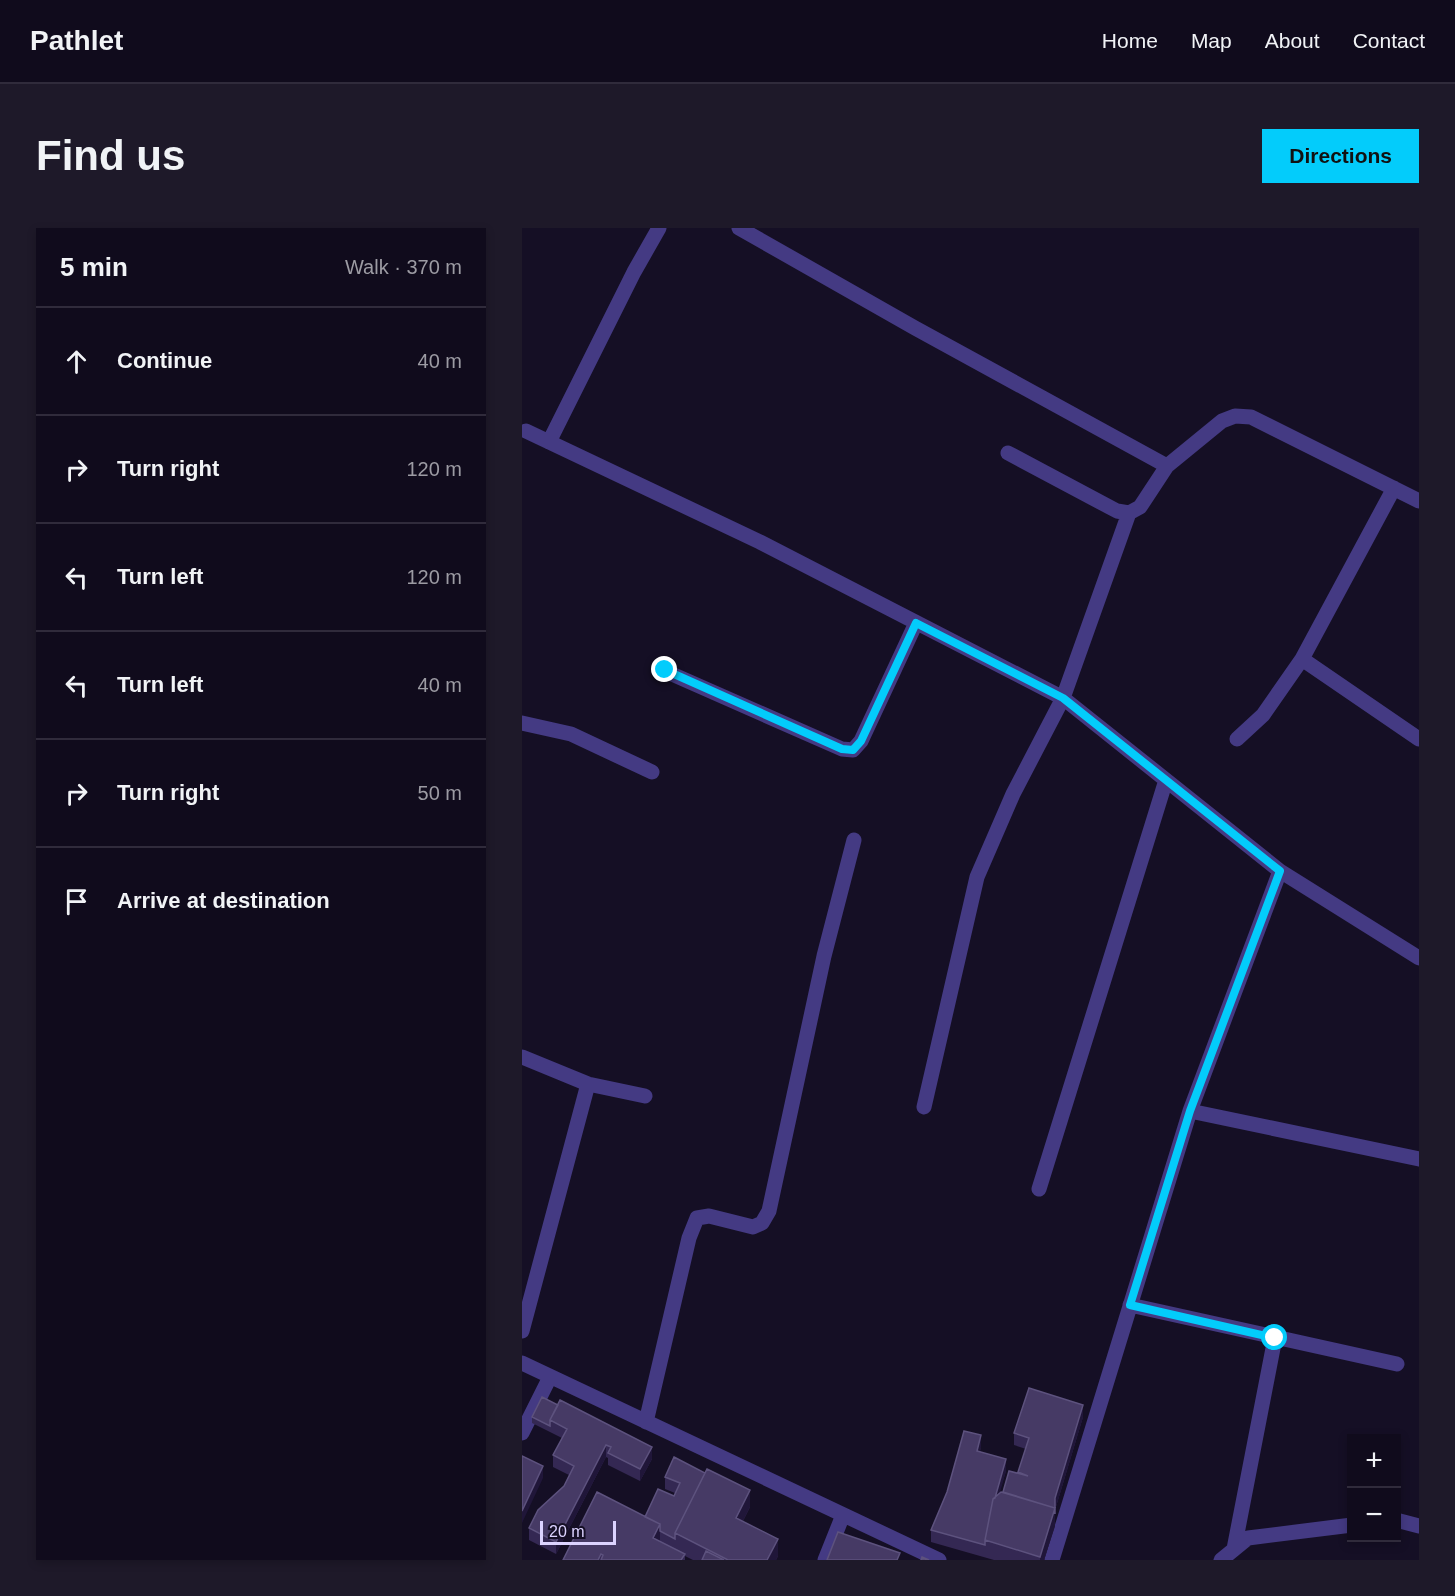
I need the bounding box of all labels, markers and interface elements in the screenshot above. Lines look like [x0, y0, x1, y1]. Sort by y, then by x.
text: Pathlet [30, 25, 123, 56]
text: Home [1102, 29, 1158, 52]
text: Map [1191, 29, 1232, 52]
text: About [1265, 29, 1320, 52]
text: Contact [1353, 29, 1425, 52]
button: Directions [1262, 129, 1419, 183]
text: Find us [36, 132, 185, 179]
text: 5 min [60, 252, 128, 282]
text: Walk · 370 m [345, 256, 462, 278]
icon: ahead [60, 345, 93, 378]
text: Continue [117, 348, 212, 373]
text: 40 m [418, 350, 462, 372]
icon: right [60, 453, 93, 486]
text: Turn right [117, 456, 219, 481]
text: 120 m [406, 458, 462, 480]
icon: left [60, 561, 93, 594]
text: Turn left [117, 564, 203, 589]
text: 120 m [406, 566, 462, 588]
route end [651, 656, 677, 682]
icon: left [60, 669, 93, 702]
text: Turn left [117, 672, 203, 697]
text: 40 m [418, 674, 462, 696]
icon: right [60, 777, 93, 810]
text: Turn right [117, 780, 219, 805]
text: 50 m [418, 782, 462, 804]
icon: arrive [60, 885, 93, 918]
text: Arrive at destination [117, 888, 330, 913]
route start [1261, 1324, 1287, 1350]
map controls [1347, 1434, 1401, 1542]
button: + [1347, 1434, 1401, 1488]
button: − [1347, 1488, 1401, 1542]
scale bar [540, 1518, 616, 1546]
text: 20 m [549, 1523, 585, 1540]

